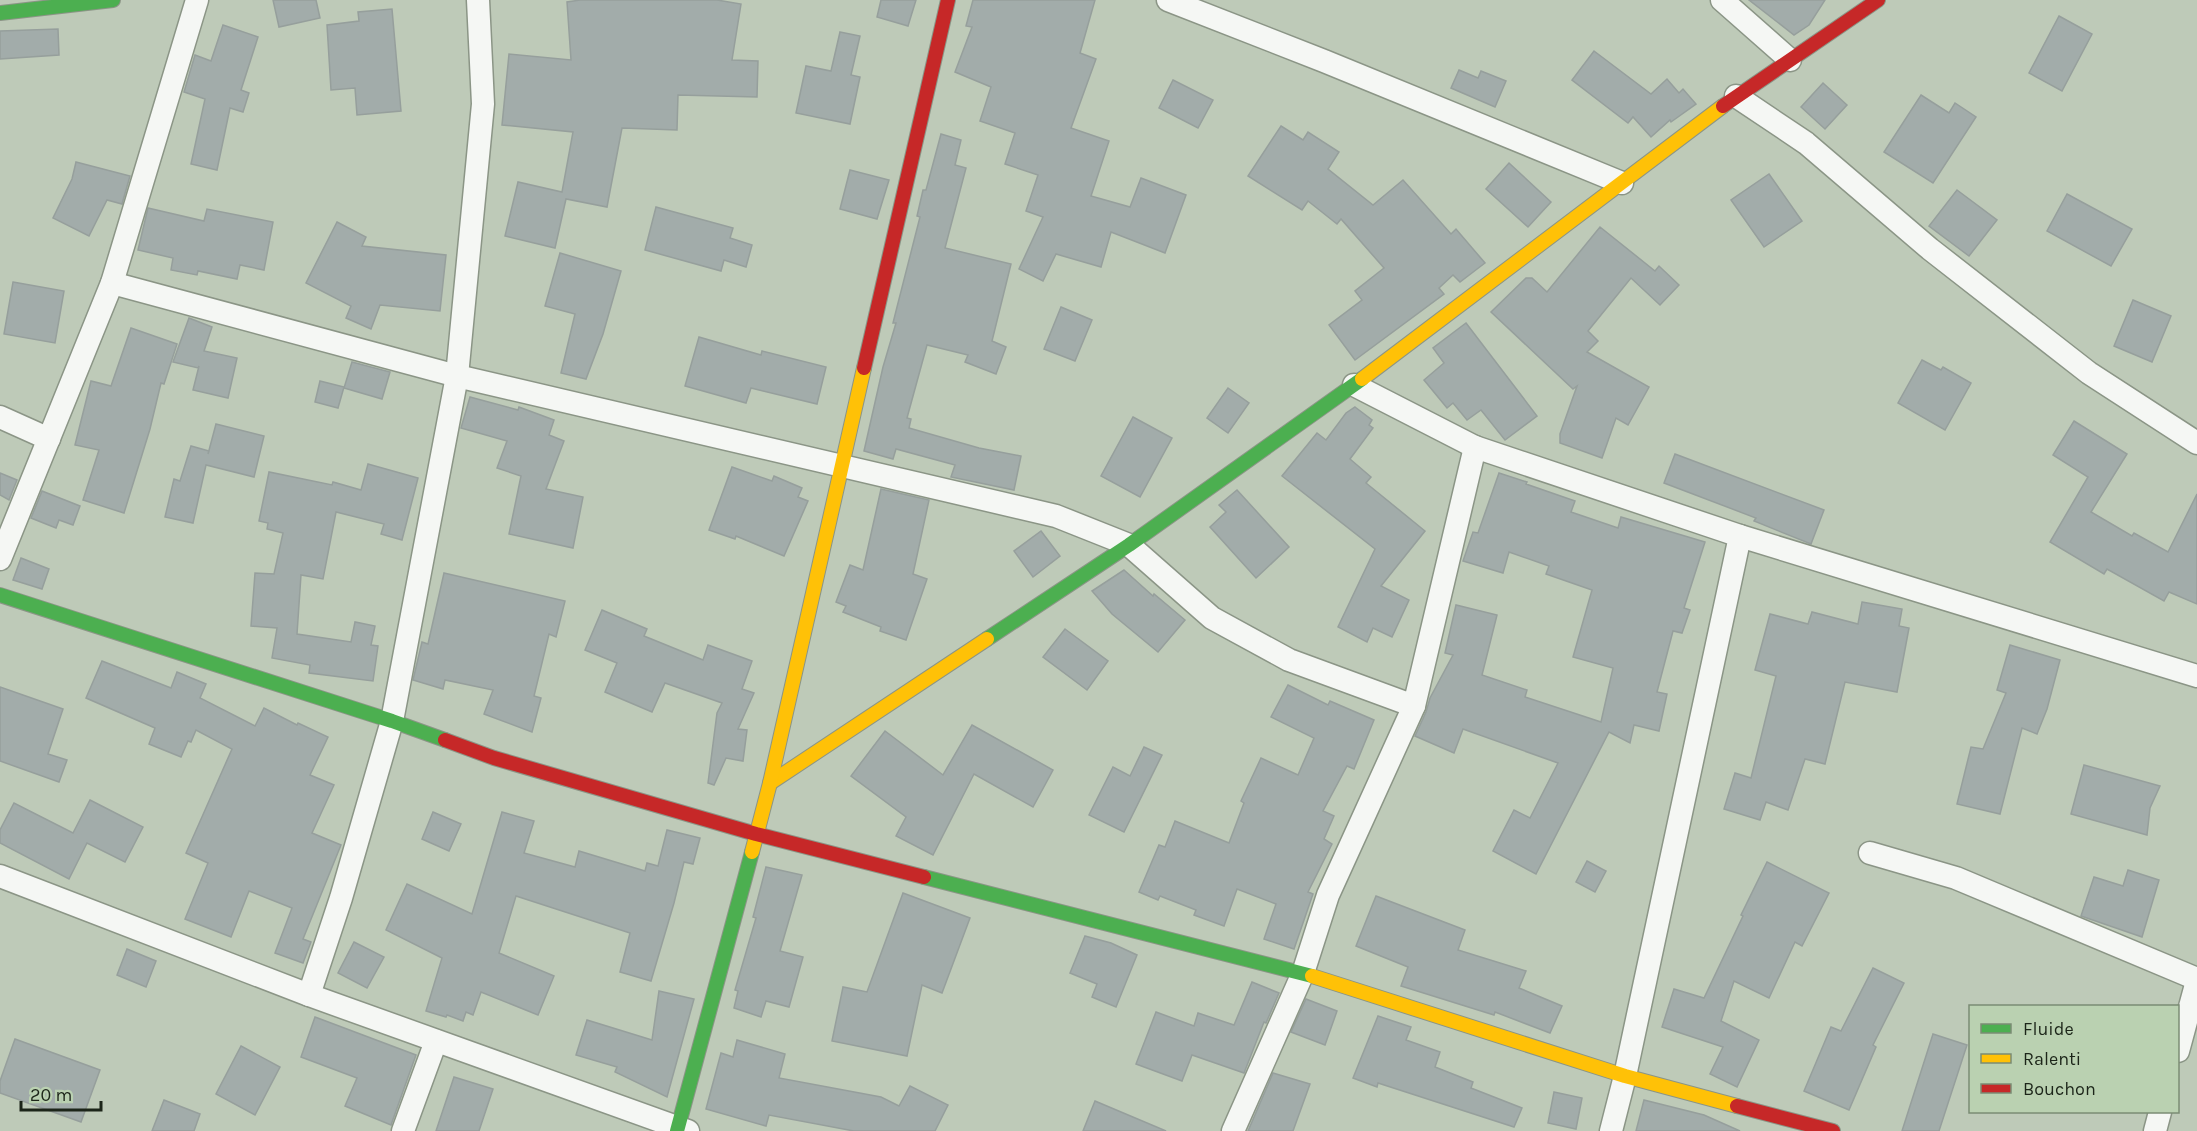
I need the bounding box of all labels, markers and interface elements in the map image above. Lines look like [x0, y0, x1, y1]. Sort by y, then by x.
legend [1969, 1005, 2179, 1113]
text: Fluide [2023, 1018, 2074, 1040]
text: Ralenti [2023, 1048, 2081, 1070]
scale bar [21, 1074, 100, 1112]
text: Bouchon [2023, 1078, 2096, 1100]
text: 20 m [30, 1084, 72, 1106]

